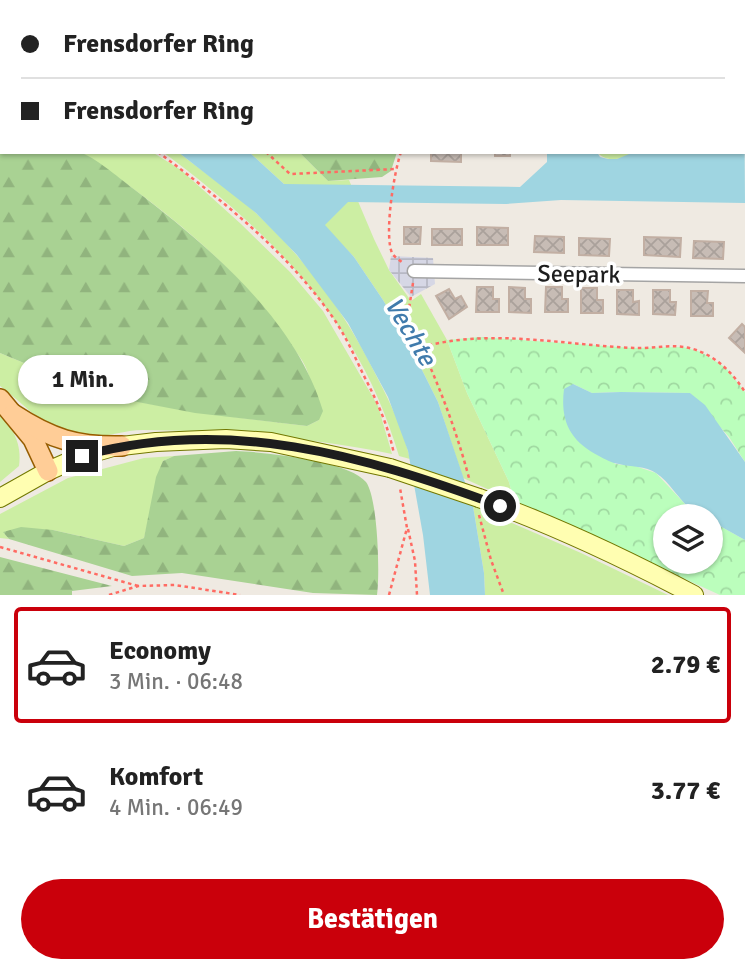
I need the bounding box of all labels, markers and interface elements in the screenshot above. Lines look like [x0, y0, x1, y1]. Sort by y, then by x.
text: Frensdorfer Ring [63, 28, 254, 60]
text: Frensdorfer Ring [63, 95, 254, 127]
street label: Seepark [537, 258, 621, 290]
water label: Vechte [377, 291, 444, 374]
callout: 1 Min. [17, 354, 147, 404]
text: 1 Min. [52, 365, 114, 394]
route end [66, 440, 98, 472]
route start [484, 490, 516, 522]
map controls [653, 504, 723, 574]
button: layers [653, 504, 723, 574]
icon: car [25, 634, 88, 697]
text: Economy [109, 635, 211, 667]
text: 2.79 € [651, 649, 720, 681]
text: 3 Min. · 06:48 [109, 667, 243, 696]
icon: car [25, 760, 88, 823]
text: Komfort [109, 761, 203, 793]
text: 3.77 € [651, 775, 720, 807]
text: 4 Min. · 06:49 [109, 793, 243, 822]
button: Bestätigen [21, 879, 724, 959]

